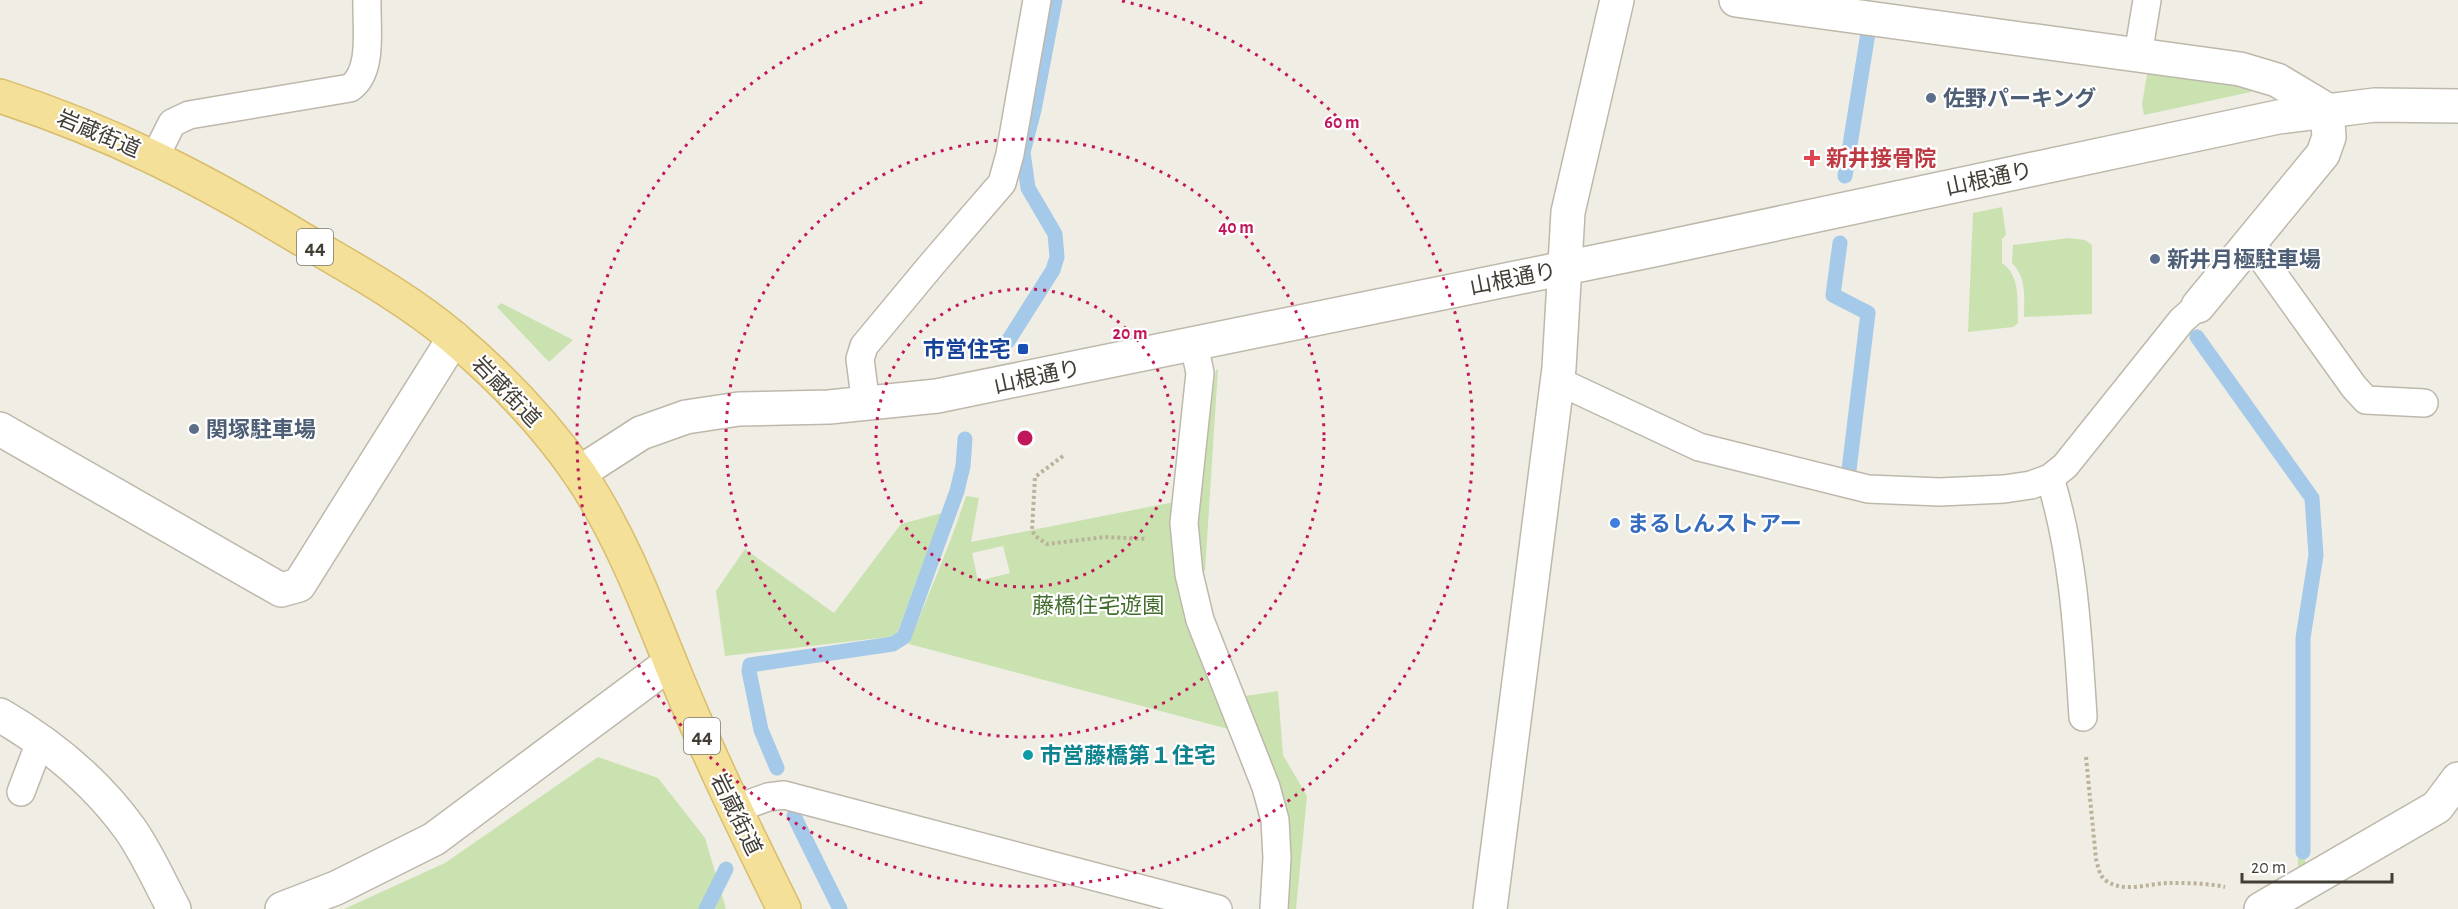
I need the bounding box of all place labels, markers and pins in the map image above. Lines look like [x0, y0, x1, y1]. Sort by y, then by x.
place label: 佐野パーキング [1943, 86, 2096, 110]
marker: 佐野パーキング [1924, 91, 1938, 105]
place label: 新井接骨院 [1826, 147, 1936, 170]
marker: 新井接骨院 [1803, 149, 1821, 167]
place label: 新井月極駐車場 [2167, 247, 2321, 271]
marker: 新井月極駐車場 [2148, 252, 2162, 266]
place label: 市営住宅 [923, 338, 1011, 361]
marker: 市営住宅 [1016, 342, 1030, 356]
place label: 関塚駐車場 [206, 417, 316, 441]
marker: 関塚駐車場 [187, 422, 201, 436]
centre of rings [1015, 428, 1035, 448]
place label: まるしんストアー [1627, 513, 1802, 535]
marker: まるしんストアー [1608, 516, 1622, 530]
place label: 市営藤橋第１住宅 [1040, 744, 1216, 767]
marker: 市営藤橋第１住宅 [1021, 748, 1035, 762]

